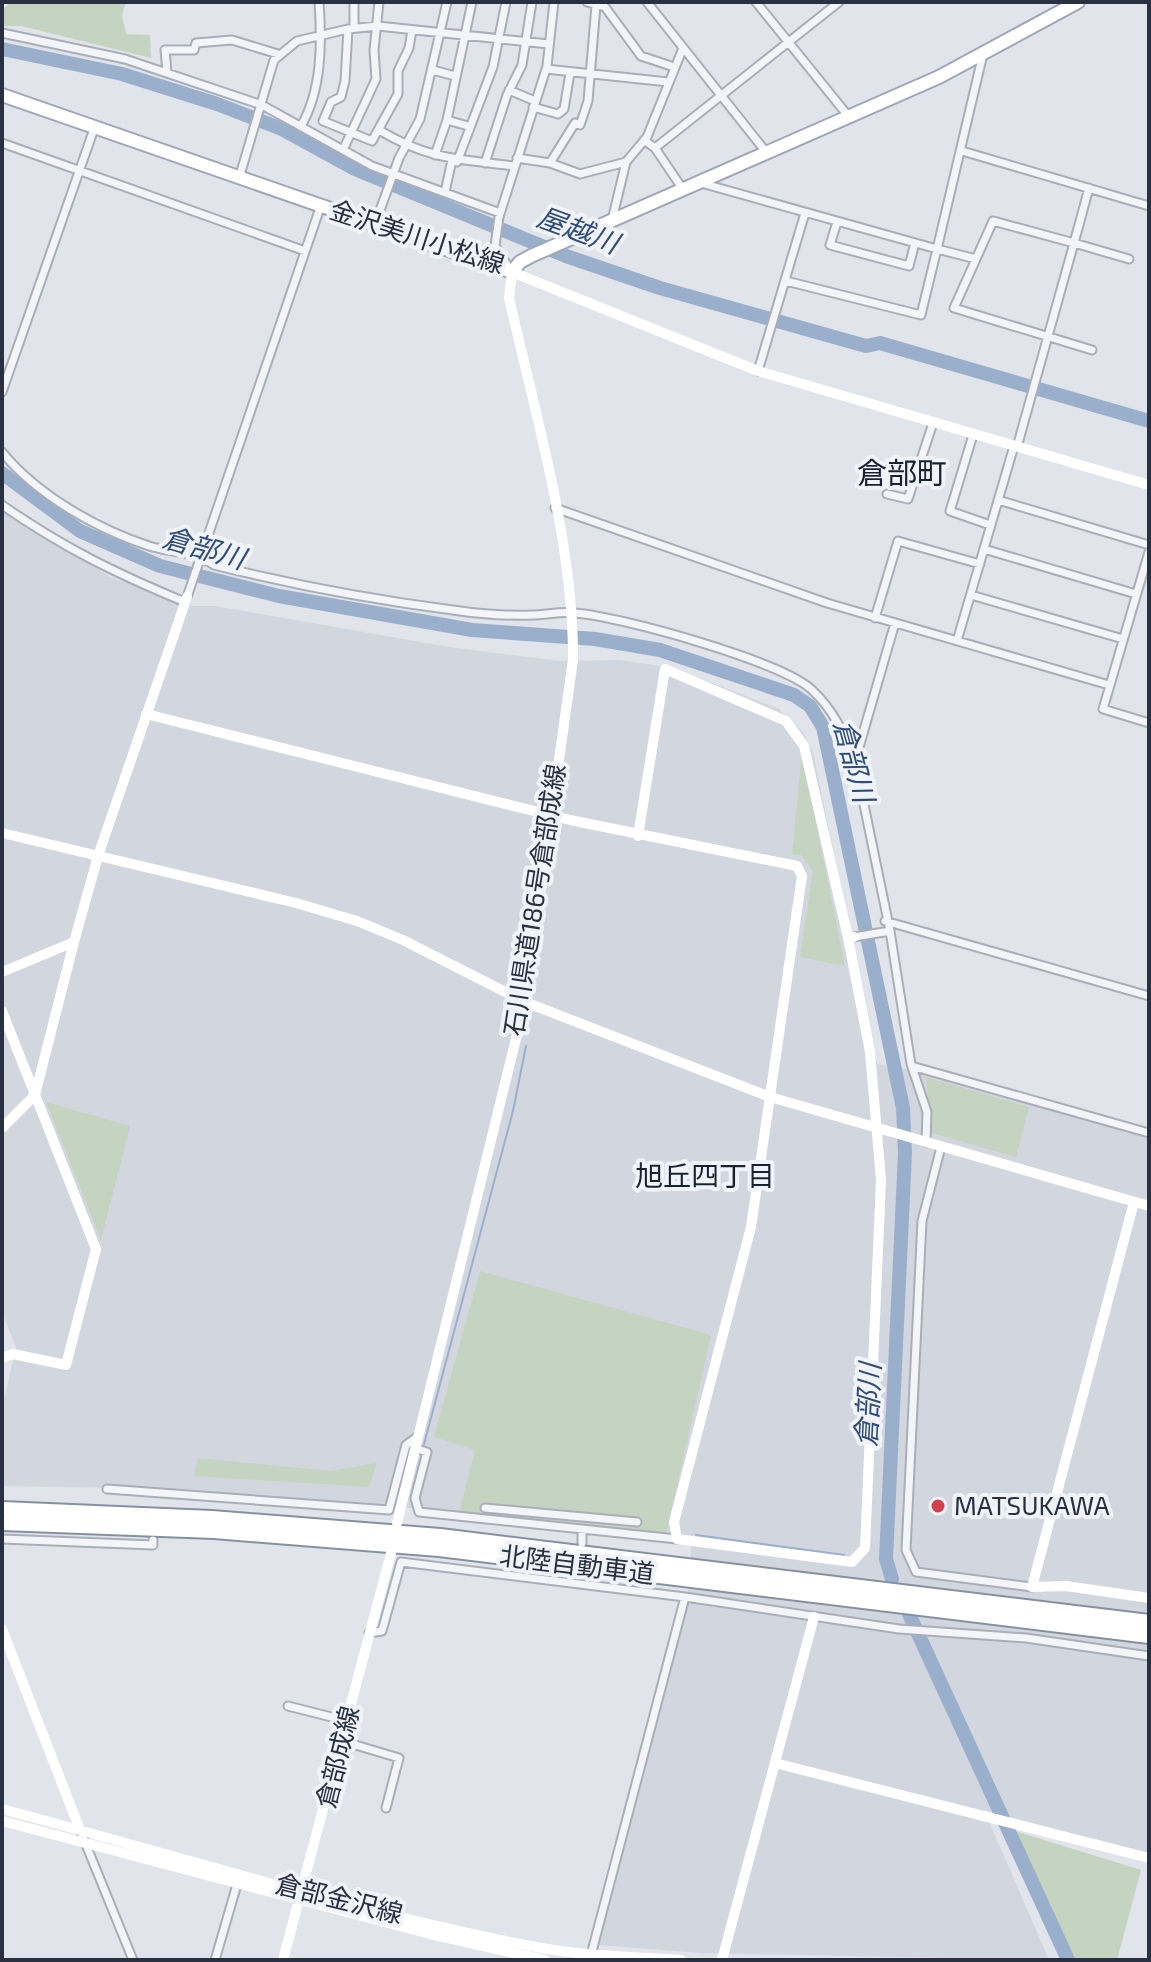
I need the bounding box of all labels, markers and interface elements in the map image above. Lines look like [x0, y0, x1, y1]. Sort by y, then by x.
street label: 金沢美川小松線 [326, 193, 509, 278]
water label: 屋越川 [533, 199, 626, 260]
district label: 倉部町 [857, 454, 947, 490]
water label: 倉部川 [159, 519, 252, 576]
water label: 倉部川 [828, 716, 883, 809]
street label: 石川県道186号倉部成線 [497, 762, 570, 1038]
district label: 旭丘四丁目 [635, 1158, 775, 1192]
water label: 倉部川 [848, 1359, 886, 1448]
place label: MATSUKAWA [954, 1489, 1110, 1520]
marker: MATSUKAWA [929, 1497, 947, 1515]
street label: 北陸自動車道 [498, 1539, 656, 1588]
street label: 倉部成線 [309, 1702, 364, 1811]
street label: 倉部金沢線 [273, 1867, 406, 1928]

